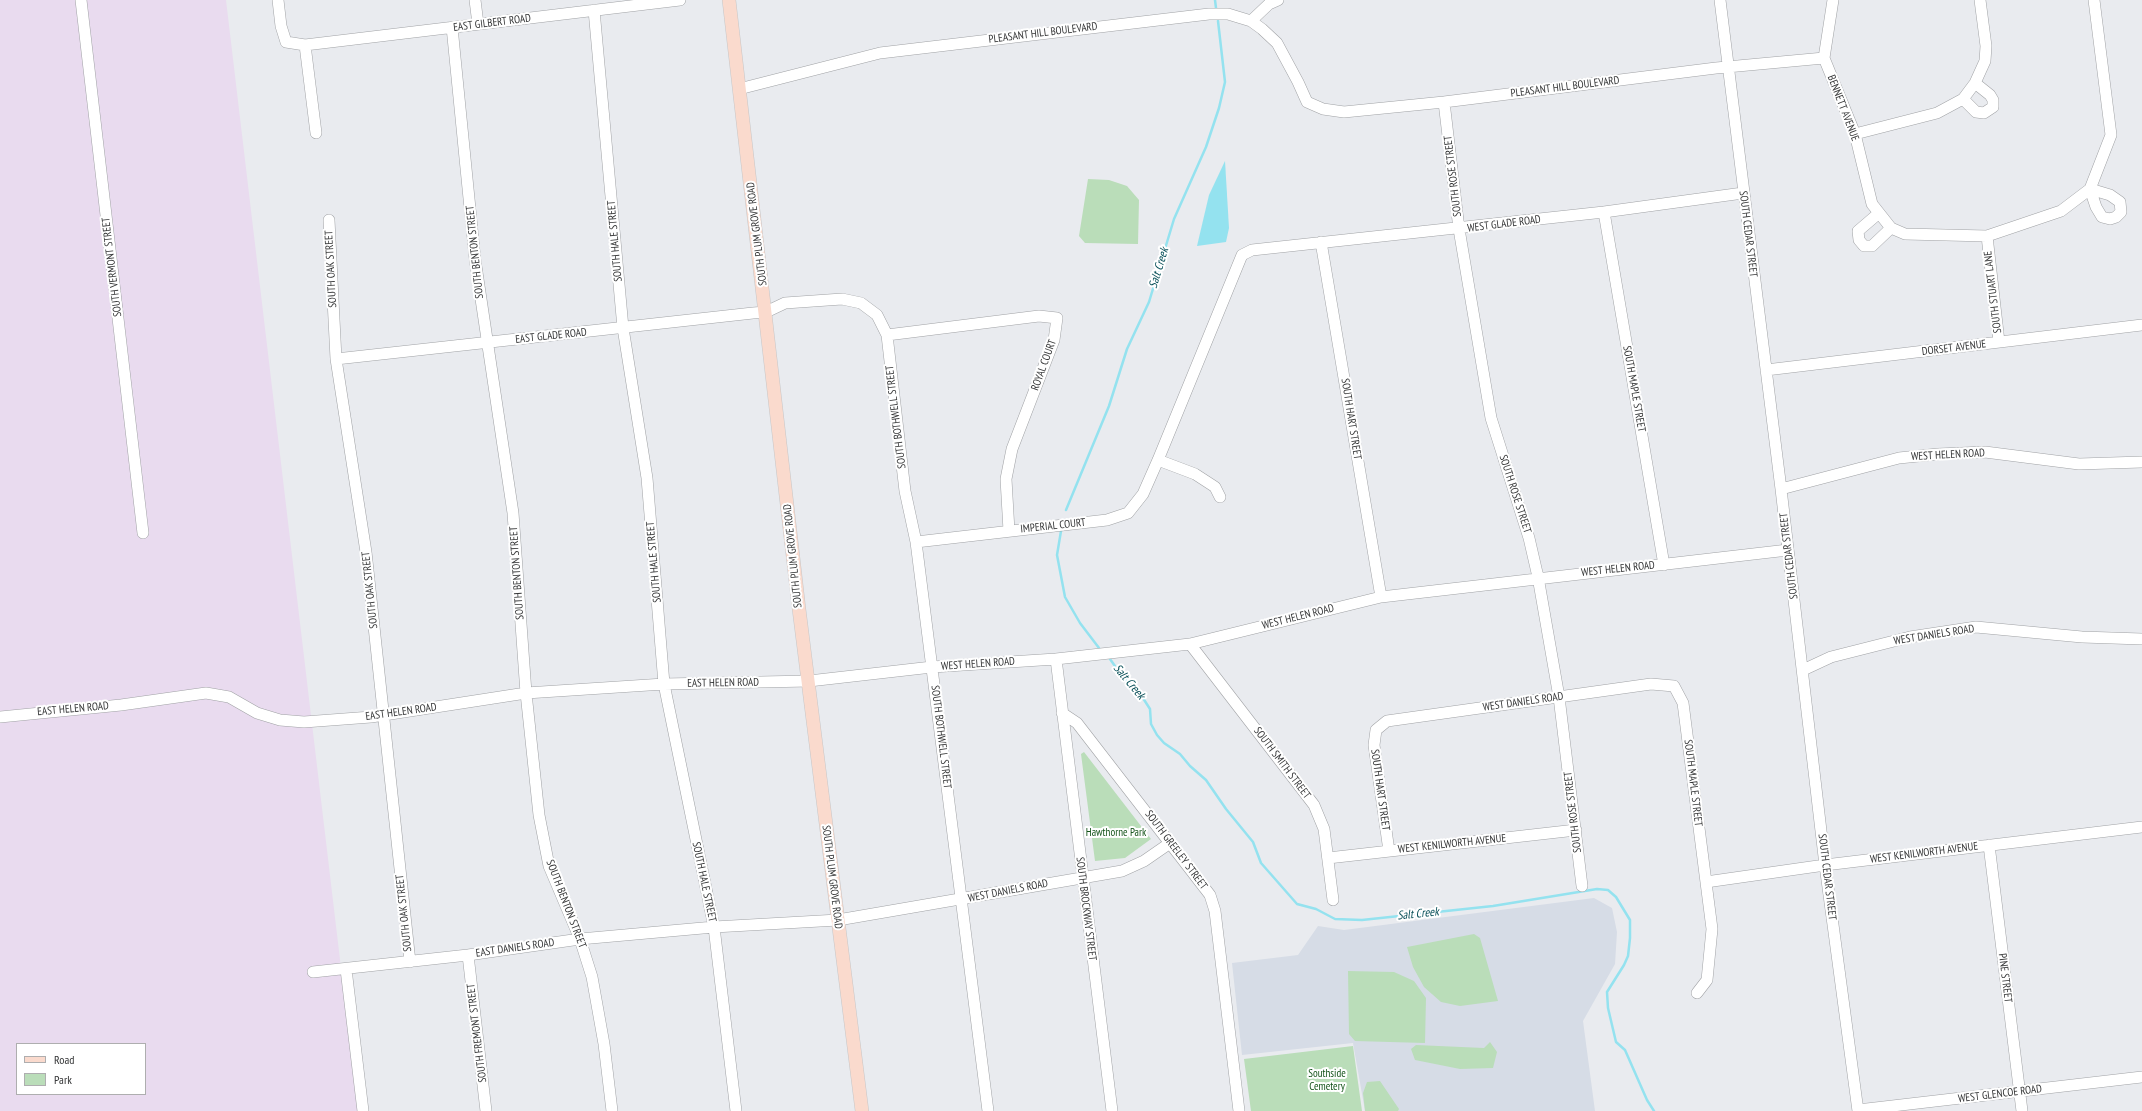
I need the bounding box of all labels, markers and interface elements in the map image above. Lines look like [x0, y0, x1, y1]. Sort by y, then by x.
street label: EAST GILBERT ROAD [452, 12, 532, 34]
street label: PLEASANT HILL BOULEVARD [988, 20, 1098, 46]
street label: BENNETT AVENUE [1824, 73, 1862, 143]
street label: PLEASANT HILL BOULEVARD [1510, 74, 1620, 100]
street label: SOUTH ROSE STREET [1441, 135, 1465, 217]
street label: SOUTH PLUM GROVE ROAD [744, 181, 770, 287]
street label: SOUTH CEDAR STREET [1736, 190, 1760, 278]
street label: SOUTH HALE STREET [605, 200, 625, 282]
street label: SOUTH BENTON STREET [464, 205, 486, 299]
street label: WEST GLADE ROAD [1467, 213, 1541, 235]
street label: SOUTH VERMONT STREET [99, 216, 125, 318]
street label: SOUTH OAK STREET [322, 230, 340, 308]
water label: Salt Creek [1146, 246, 1172, 290]
street label: SOUTH STUART LANE [1981, 250, 2005, 334]
street label: EAST GLADE ROAD [515, 326, 587, 346]
street label: ROYAL COURT [1029, 338, 1059, 392]
street label: DORSET AVENUE [1921, 338, 1987, 358]
street label: SOUTH MAPLE STREET [1620, 345, 1648, 433]
street label: SOUTH BOTHWELL STREET [883, 365, 909, 469]
street label: SOUTH HART STREET [1338, 377, 1364, 461]
street label: WEST HELEN ROAD [1911, 446, 1985, 464]
street label: SOUTH ROSE STREET [1496, 453, 1534, 535]
street label: SOUTH PLUM GROVE ROAD [781, 503, 805, 609]
street label: SOUTH CEDAR STREET [1777, 512, 1801, 600]
street label: IMPERIAL COURT [1020, 516, 1086, 536]
street label: SOUTH HALE STREET [644, 521, 664, 603]
street label: SOUTH BENTON STREET [507, 526, 527, 620]
street label: SOUTH OAK STREET [359, 551, 381, 629]
street label: WEST HELEN ROAD [1581, 559, 1655, 579]
street label: WEST HELEN ROAD [1261, 602, 1335, 632]
street label: WEST DANIELS ROAD [1893, 622, 1975, 648]
street label: WEST HELEN ROAD [941, 655, 1015, 673]
water label: Salt Creek [1110, 661, 1148, 703]
street label: EAST HELEN ROAD [687, 676, 759, 690]
street label: SOUTH BOTHWELL STREET [928, 685, 954, 789]
street label: WEST DANIELS ROAD [1482, 690, 1564, 714]
street label: EAST HELEN ROAD [37, 699, 109, 719]
street label: EAST HELEN ROAD [365, 700, 437, 724]
street label: SOUTH SMITH STREET [1251, 725, 1313, 801]
street label: SOUTH MAPLE STREET [1681, 739, 1705, 827]
street label: SOUTH HART STREET [1368, 748, 1392, 832]
street label: SOUTH ROSE STREET [1561, 771, 1585, 853]
street label: SOUTH GREELEY STREET [1142, 808, 1210, 892]
street label: SOUTH PLUM GROVE ROAD [819, 824, 845, 930]
park label: Hawthorne Park [1086, 826, 1146, 840]
street label: WEST KENILWORTH AVENUE [1397, 832, 1507, 856]
street label: SOUTH CEDAR STREET [1815, 833, 1839, 921]
street label: WEST KENILWORTH AVENUE [1869, 840, 1979, 866]
street label: SOUTH HALE STREET [689, 841, 719, 923]
street label: SOUTH BROCKWAY STREET [1073, 856, 1099, 962]
street label: SOUTH BENTON STREET [543, 858, 589, 950]
street label: SOUTH OAK STREET [393, 874, 415, 952]
street label: WEST DANIELS ROAD [967, 877, 1049, 905]
water label: Salt Creek [1397, 905, 1439, 923]
street label: EAST DANIELS ROAD [475, 936, 555, 960]
street label: PINE STREET [1995, 953, 2015, 1003]
street label: SOUTH FREMONT STREET [464, 983, 490, 1083]
legend [16, 1043, 146, 1095]
text: Road [54, 1052, 74, 1067]
park label: Southside Cemetery [1308, 1067, 1346, 1093]
text: Park [54, 1072, 72, 1087]
street label: WEST GLENCOE ROAD [1957, 1082, 2043, 1106]

